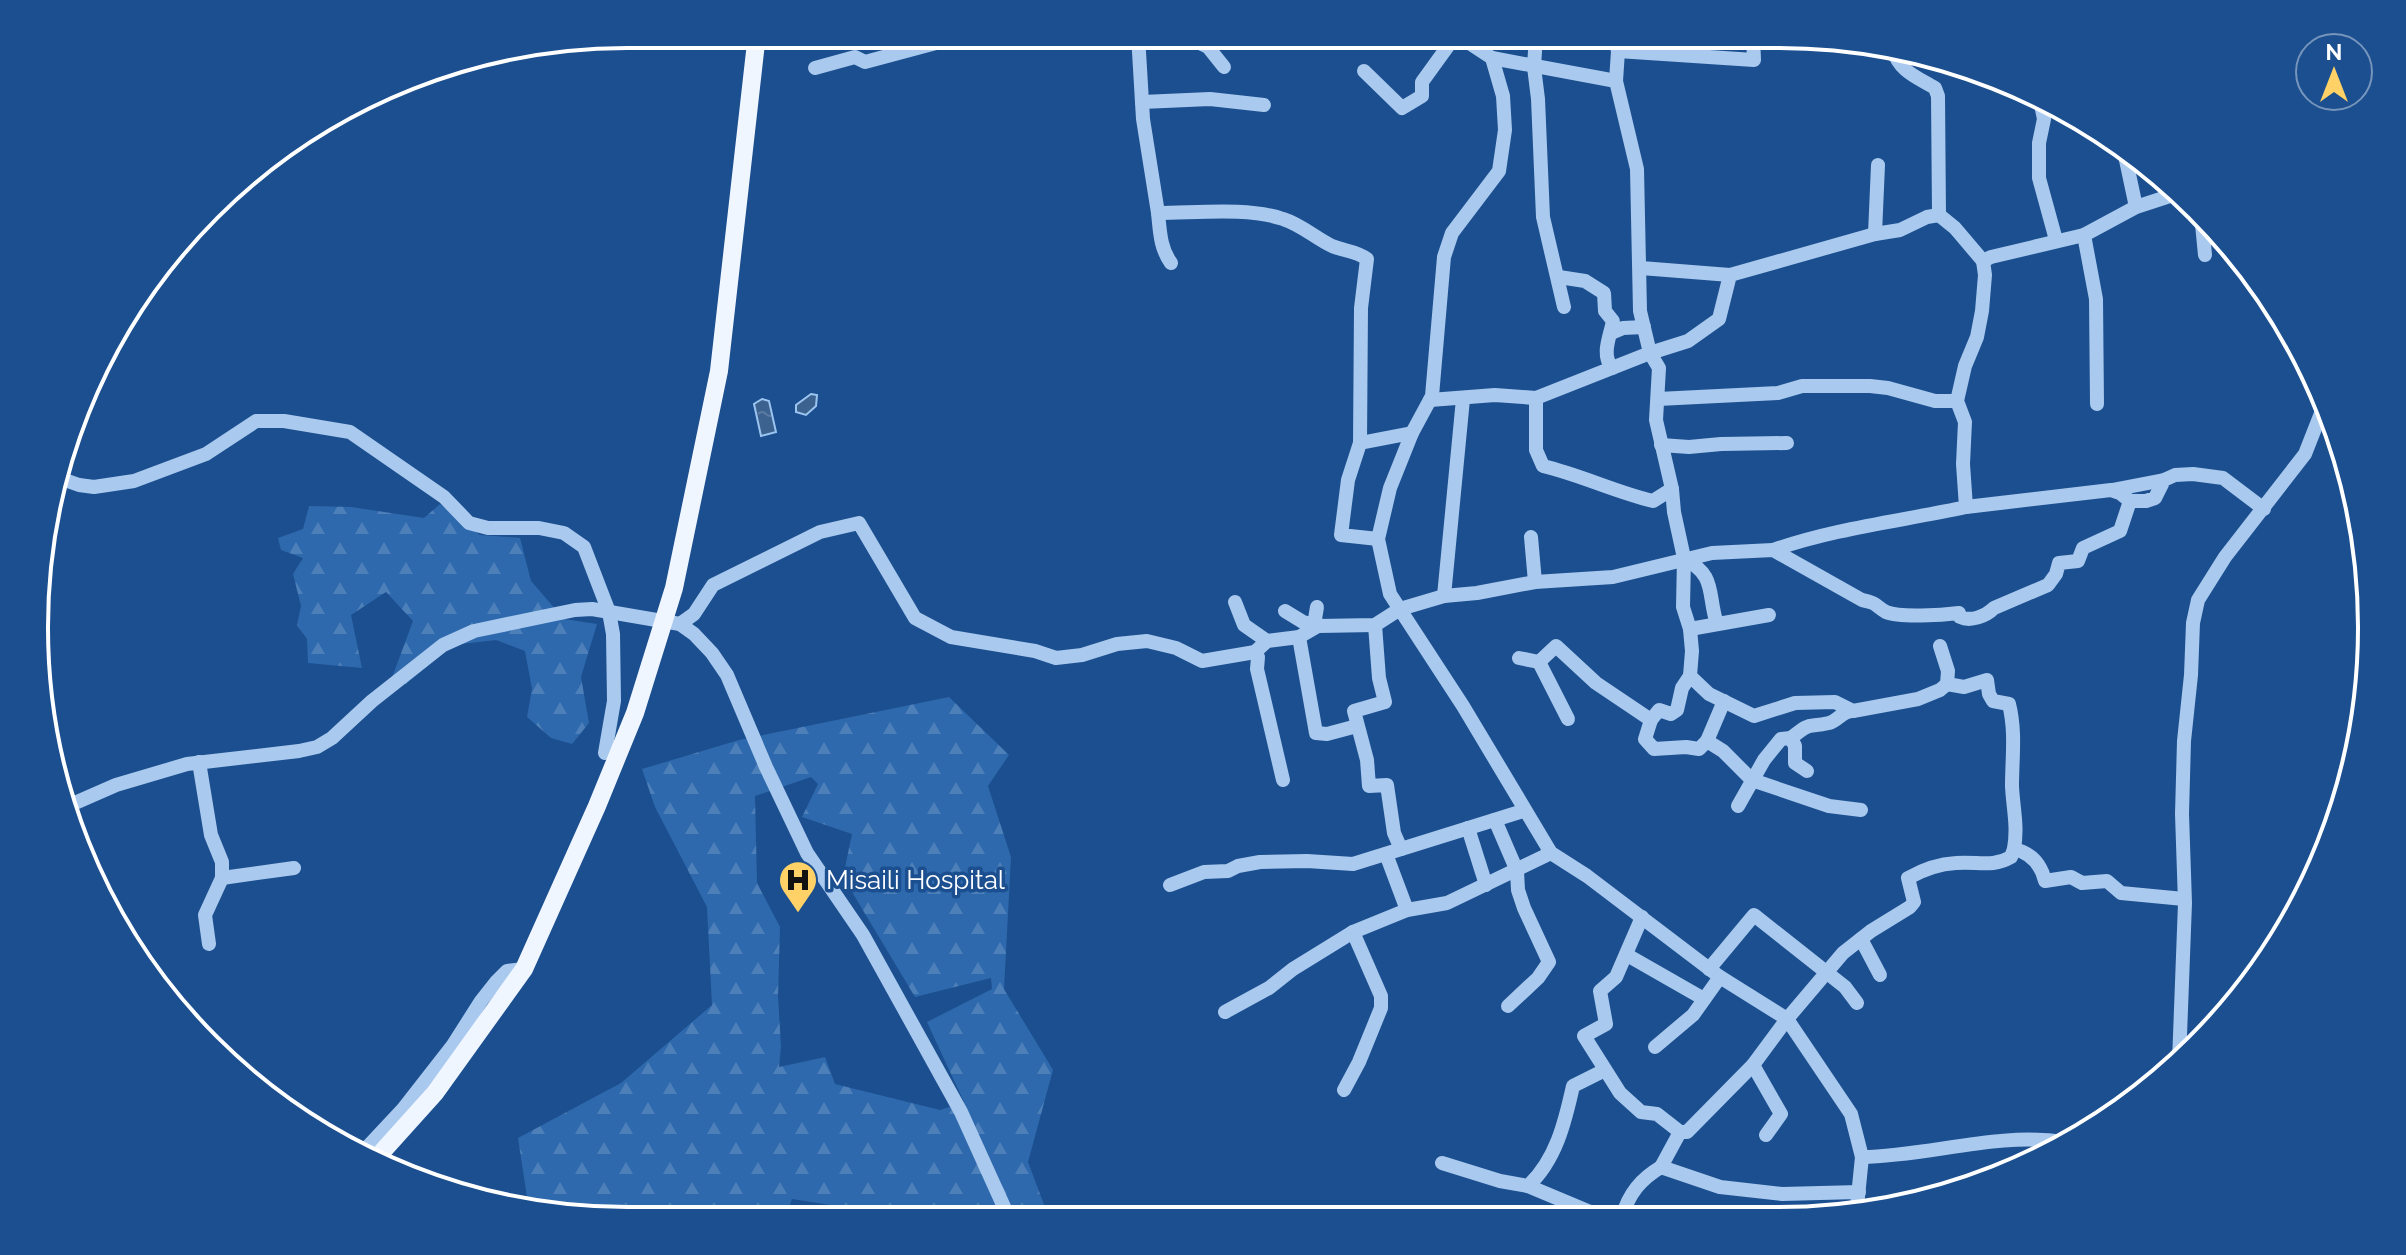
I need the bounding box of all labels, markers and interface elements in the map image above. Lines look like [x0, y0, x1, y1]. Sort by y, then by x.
north arrow [2294, 32, 2374, 112]
text: N [2326, 39, 2342, 65]
hospital icon: Misaili Hospital [777, 859, 819, 914]
place label: Misaili Hospital [826, 865, 1006, 895]

